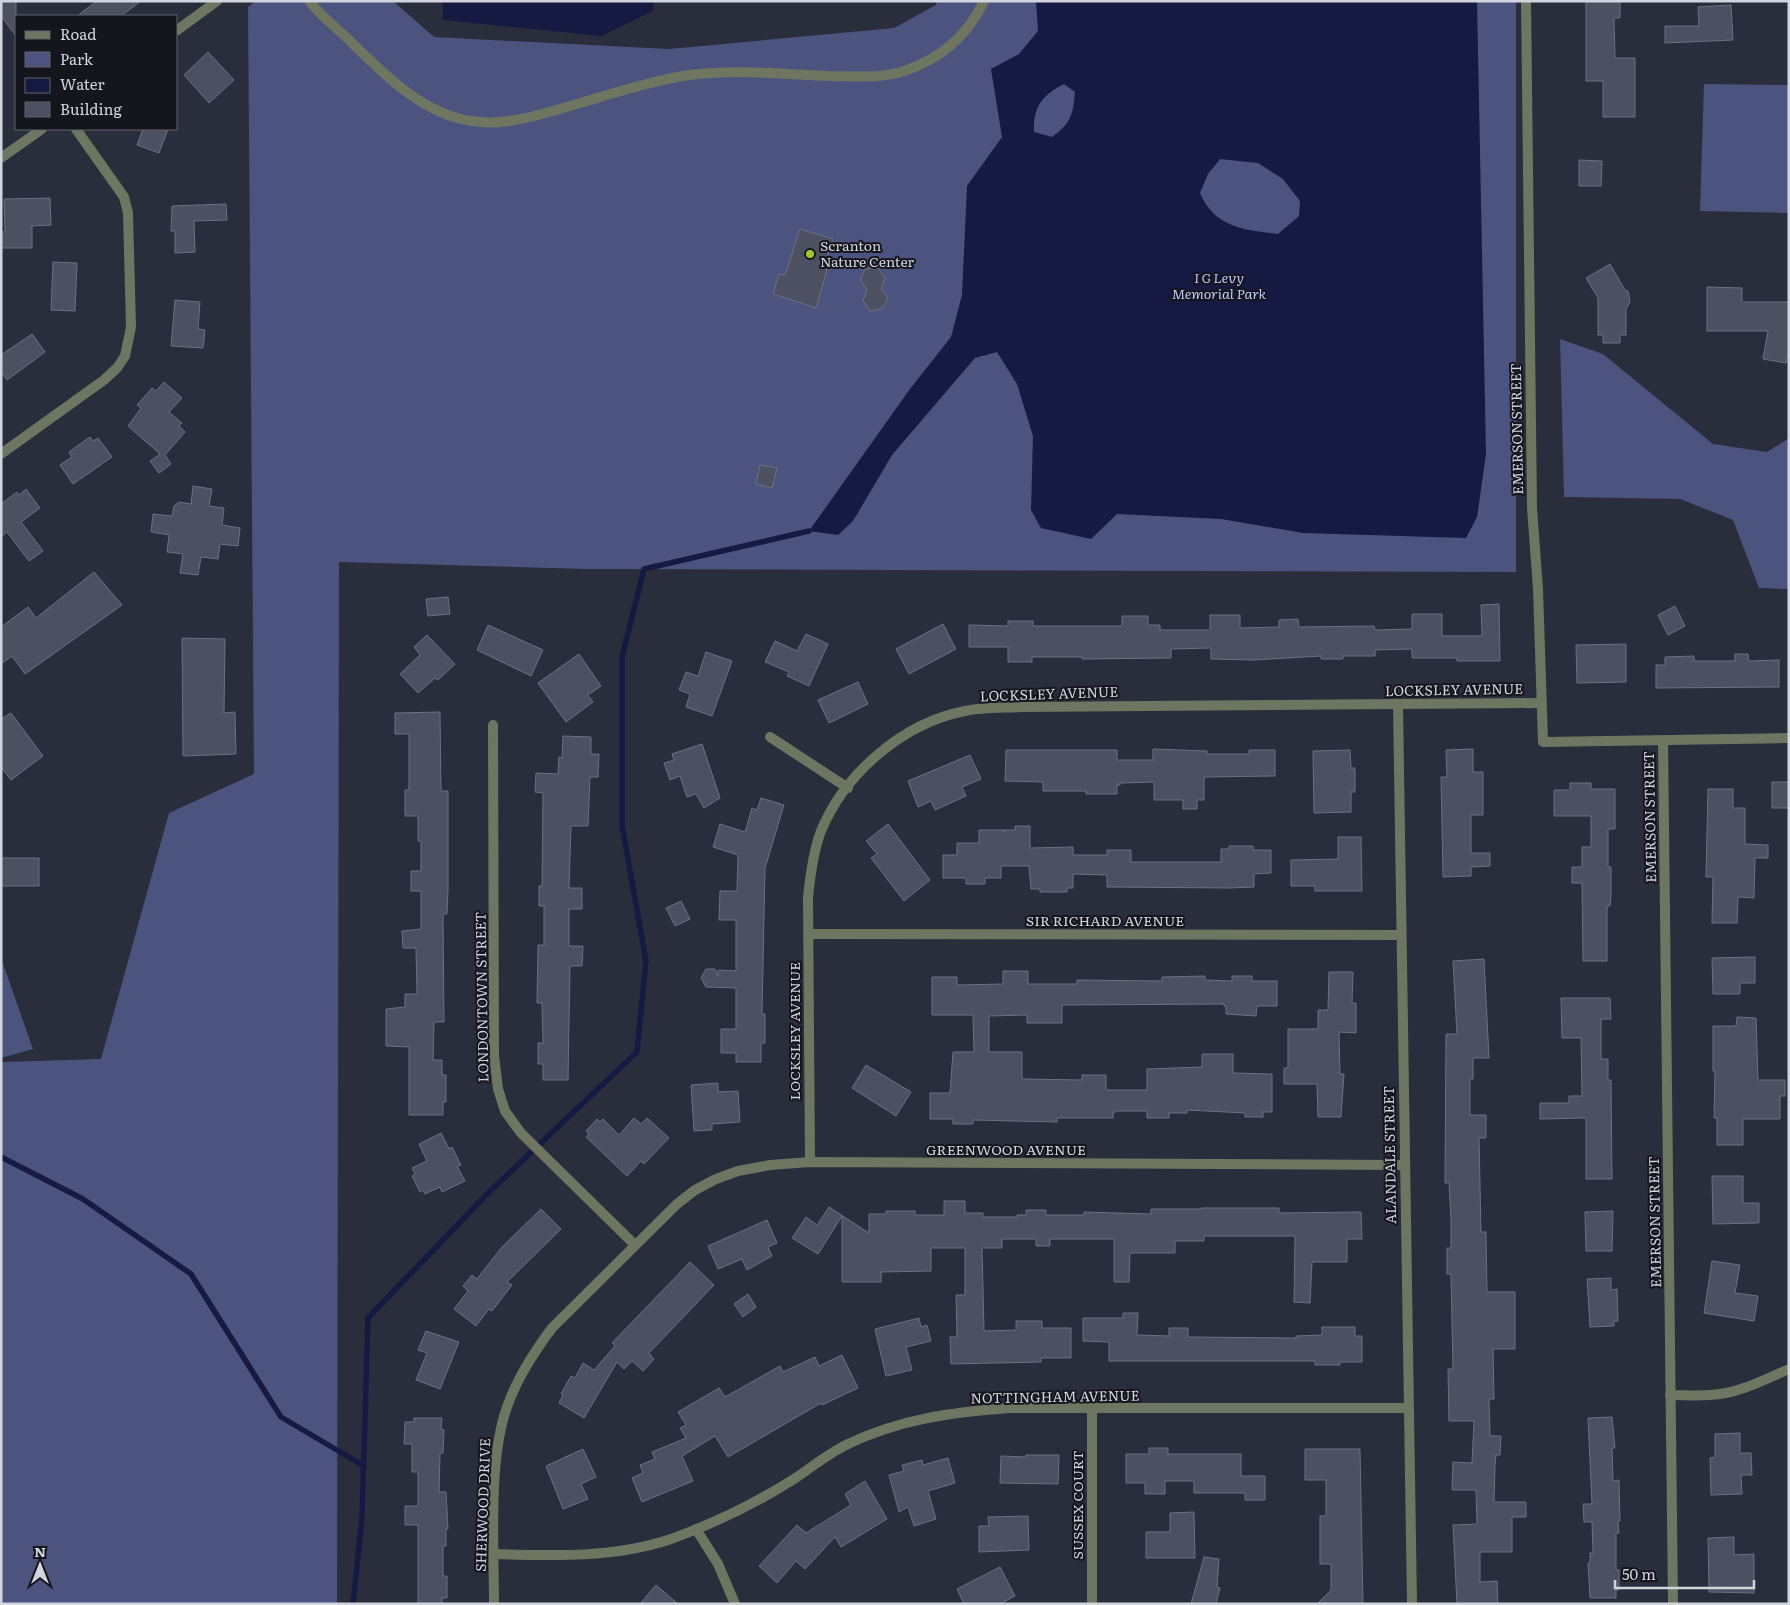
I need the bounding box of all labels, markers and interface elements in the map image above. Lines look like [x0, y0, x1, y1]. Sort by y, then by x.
legend [15, 15, 178, 130]
text: Road [60, 22, 96, 45]
text: Park [60, 47, 94, 70]
text: Water [60, 72, 105, 95]
text: Building [60, 97, 122, 120]
place label: Scranton Nature Center [820, 235, 915, 271]
marker: Scranton Nature Center [804, 248, 816, 260]
park label: I G Levy Memorial Park [1172, 267, 1266, 303]
street label: EMERSON STREET [1505, 363, 1527, 495]
street label: LOCKSLEY AVENUE [1385, 678, 1523, 700]
street label: LOCKSLEY AVENUE [979, 681, 1119, 705]
street label: EMERSON STREET [1638, 751, 1660, 883]
street label: SIR RICHARD AVENUE [1026, 910, 1184, 930]
street label: LONDONTOWN STREET [470, 911, 492, 1083]
street label: LOCKSLEY AVENUE [784, 962, 804, 1100]
street label: ALANDALE STREET [1378, 1086, 1400, 1224]
street label: GREENWOOD AVENUE [926, 1139, 1086, 1159]
street label: EMERSON STREET [1643, 1156, 1665, 1288]
street label: NOTTINGHAM AVENUE [970, 1385, 1140, 1407]
street label: SHERWOOD DRIVE [470, 1438, 494, 1572]
street label: SUSSEX COURT [1067, 1451, 1087, 1559]
north arrow [15, 1540, 65, 1590]
text: N [34, 1541, 46, 1561]
scale bar [1615, 1558, 1754, 1590]
text: 50 m [1622, 1562, 1656, 1585]

